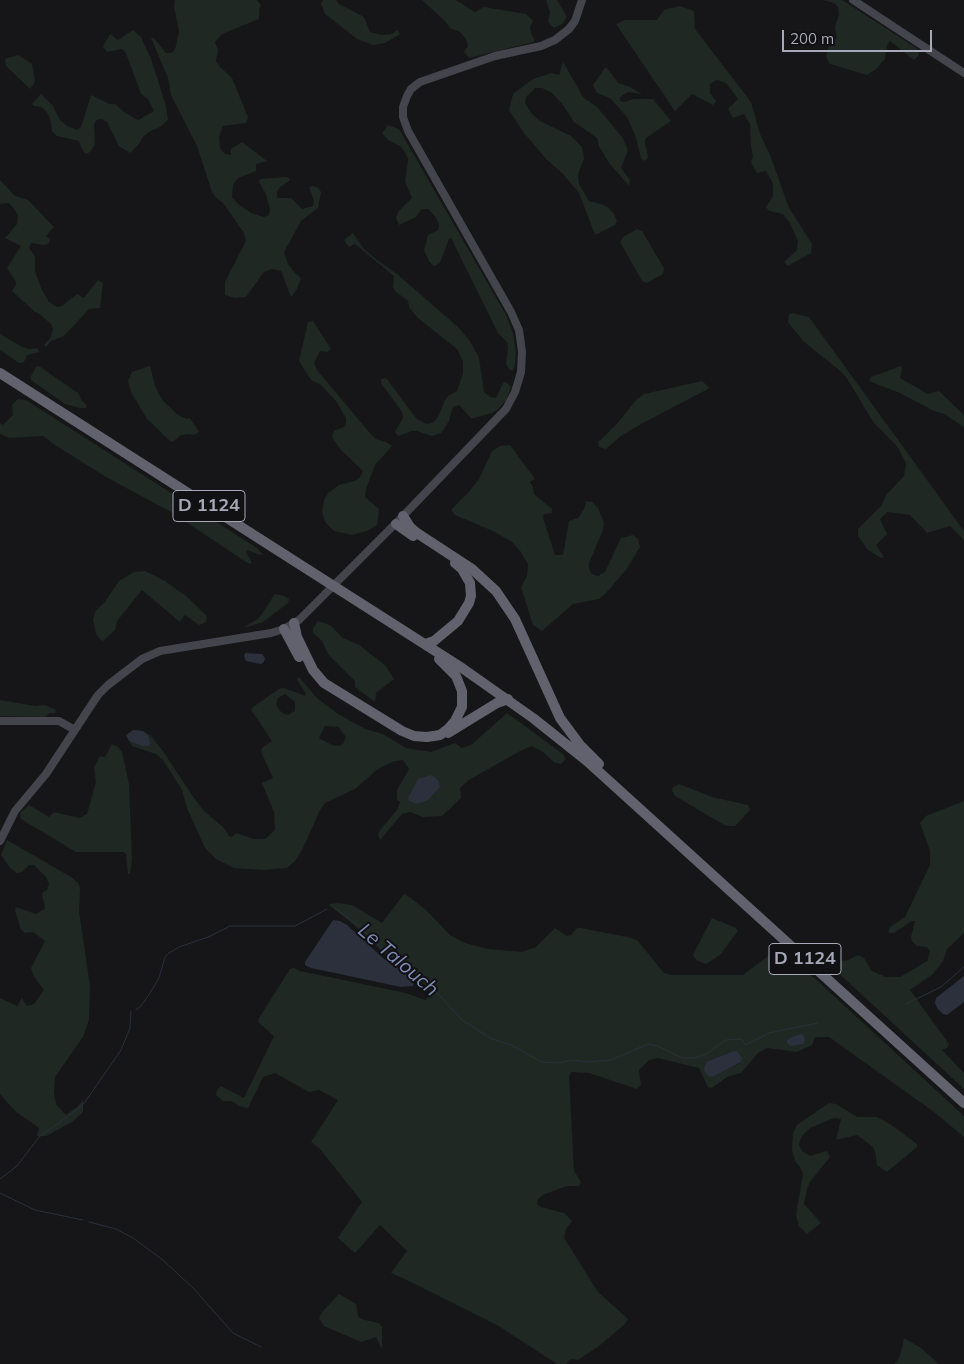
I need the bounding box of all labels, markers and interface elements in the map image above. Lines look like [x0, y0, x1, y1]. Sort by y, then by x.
scale bar [784, 20, 934, 52]
text: 200 m [790, 29, 834, 48]
road number: D 1124 [173, 491, 245, 522]
water label: Le Talouch [353, 919, 443, 1001]
road number: D 1124 [769, 944, 841, 974]

